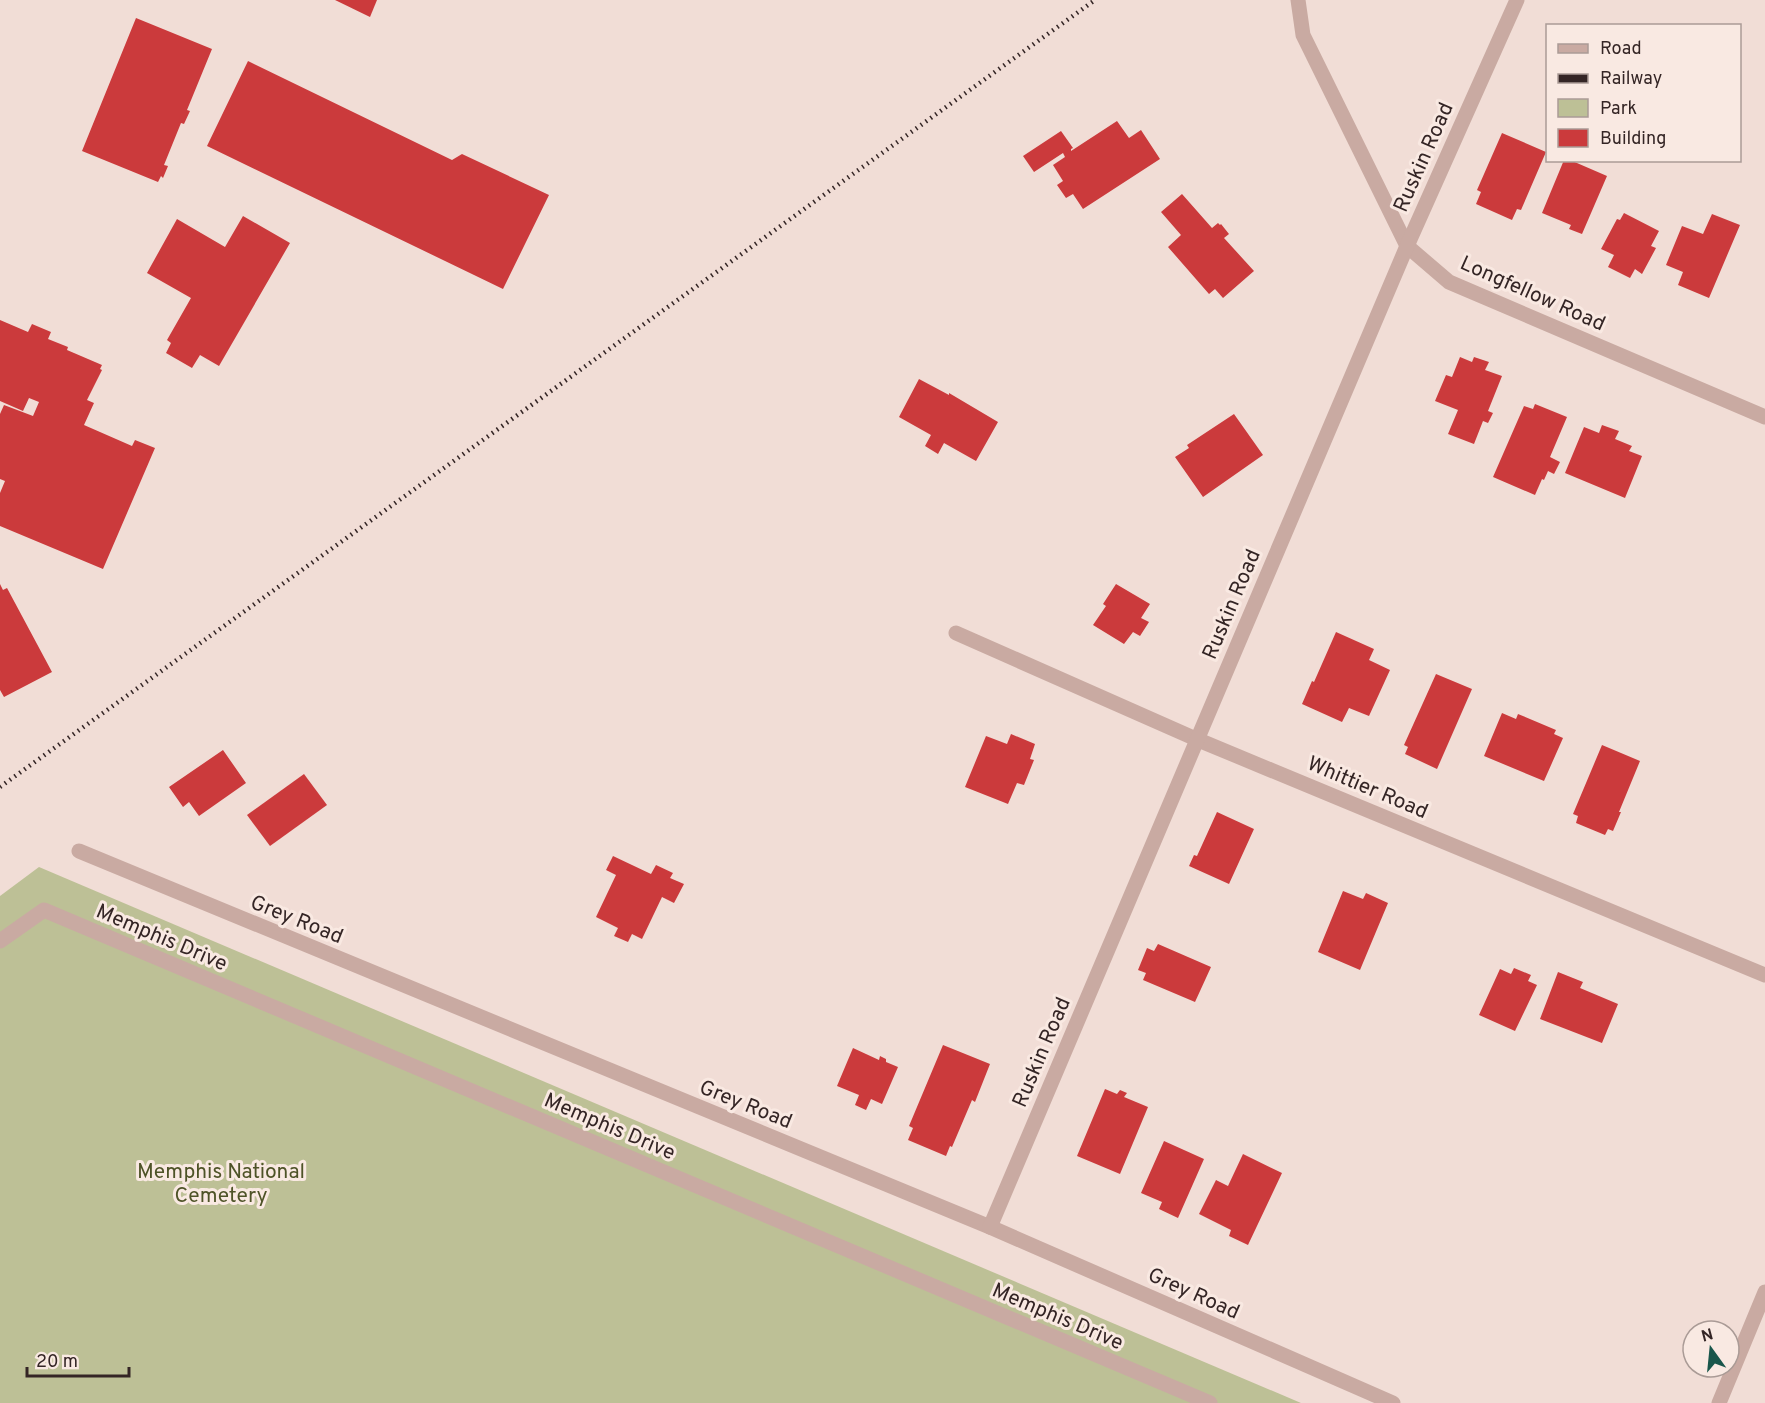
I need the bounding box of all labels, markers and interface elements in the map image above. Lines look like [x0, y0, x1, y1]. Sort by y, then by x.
legend [1546, 24, 1741, 162]
text: Road [1600, 38, 1642, 61]
text: Railway [1600, 68, 1662, 91]
text: Park [1600, 98, 1637, 121]
street label: Ruskin Road [1388, 99, 1461, 217]
text: Building [1600, 128, 1666, 151]
street label: Longfellow Road [1456, 250, 1609, 338]
street label: Ruskin Road [1197, 545, 1268, 664]
street label: Whittier Road [1303, 751, 1432, 826]
street label: Grey Road [246, 890, 347, 951]
street label: Memphis Drive [92, 899, 231, 978]
street label: Ruskin Road [1007, 993, 1078, 1112]
street label: Grey Road [695, 1075, 796, 1136]
street label: Memphis Drive [540, 1088, 679, 1167]
park label: Memphis National Cemetery [137, 1159, 305, 1210]
street label: Grey Road [1143, 1262, 1243, 1327]
street label: Memphis Drive [988, 1278, 1127, 1357]
north arrow [1681, 1319, 1741, 1379]
text: N [1699, 1325, 1716, 1348]
scale bar [27, 1340, 129, 1378]
text: 20 m [36, 1351, 78, 1374]

